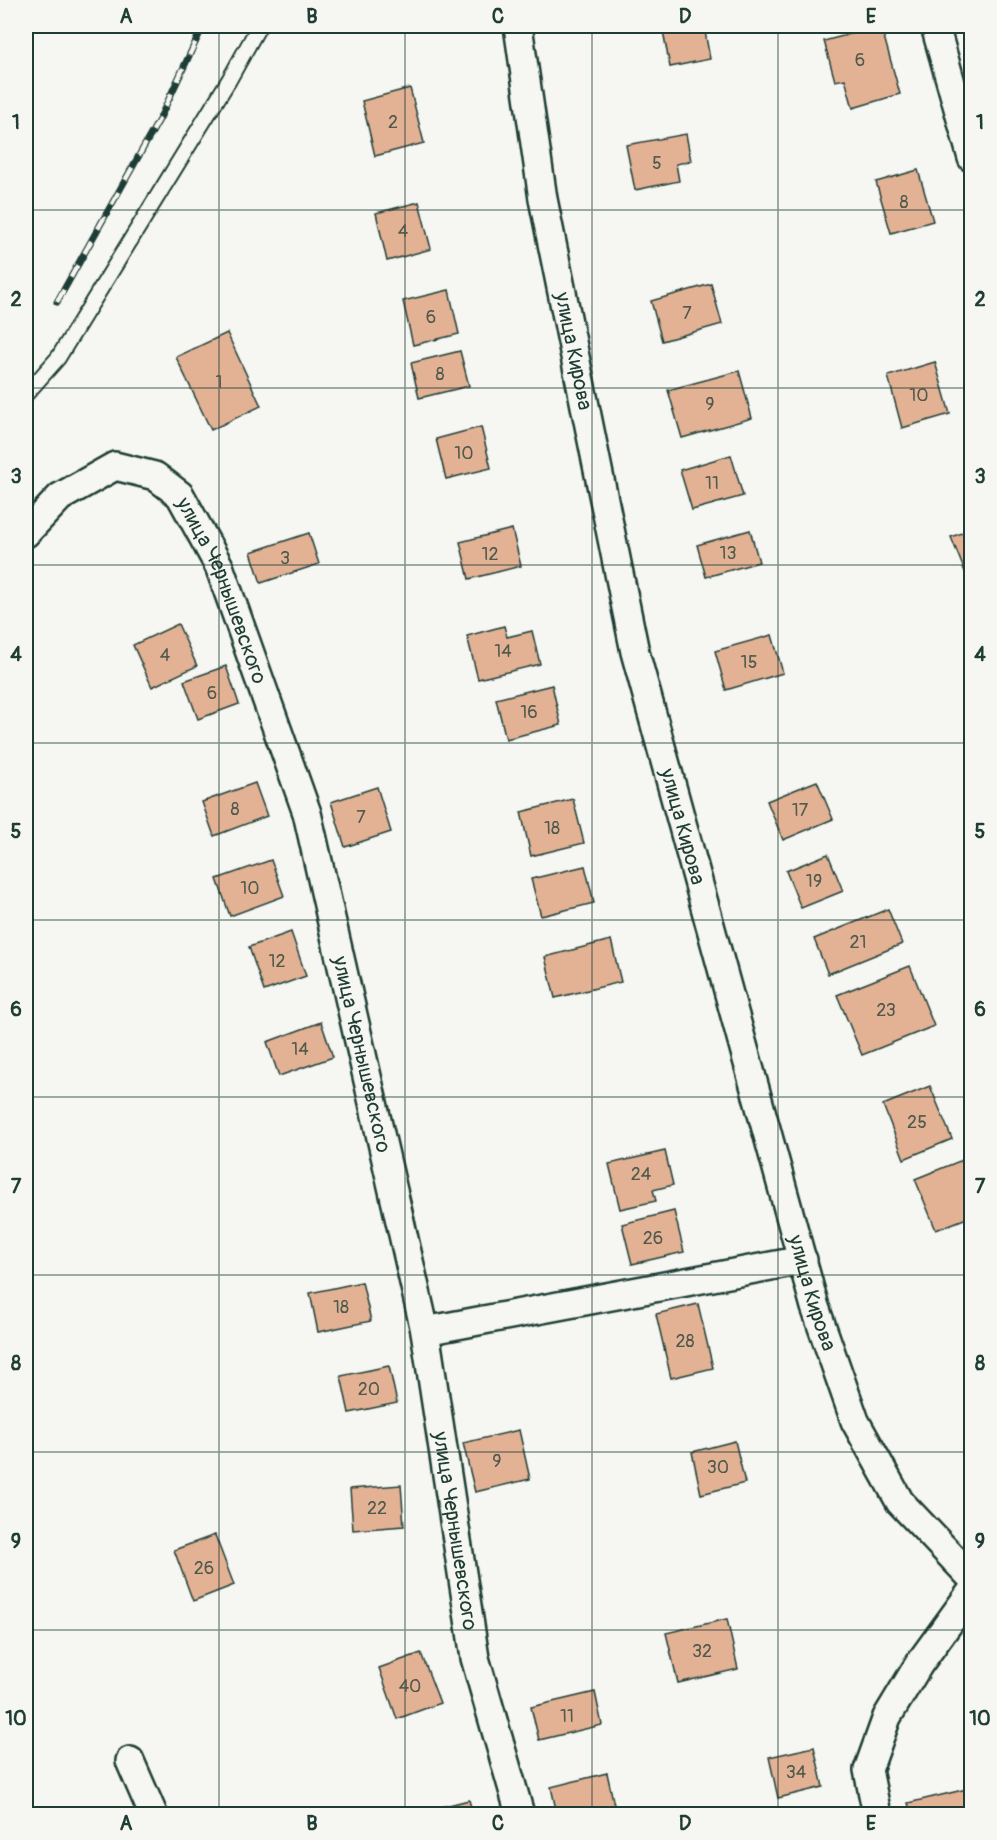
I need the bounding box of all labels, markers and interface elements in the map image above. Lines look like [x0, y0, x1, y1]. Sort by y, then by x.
text: A [120, 4, 133, 29]
text: B [306, 4, 318, 29]
text: C [492, 4, 504, 29]
text: D [679, 4, 692, 29]
text: E [866, 4, 877, 29]
house number: 6 [855, 49, 865, 72]
text: 1 [12, 110, 20, 135]
text: 1 [976, 110, 984, 135]
house number: 2 [388, 111, 398, 134]
house number: 5 [652, 152, 662, 175]
house number: 8 [899, 191, 909, 214]
house number: 4 [398, 220, 409, 243]
text: 2 [10, 287, 22, 312]
text: 2 [974, 287, 986, 312]
street label: улица Кирова [549, 289, 599, 412]
house number: 7 [682, 302, 692, 325]
house number: 6 [426, 306, 436, 329]
house number: 8 [435, 363, 445, 386]
house number: 1 [215, 371, 223, 394]
house number: 10 [909, 384, 929, 407]
house number: 9 [705, 393, 715, 416]
house number: 10 [454, 442, 474, 465]
text: 3 [10, 464, 22, 489]
text: 3 [974, 464, 986, 489]
house number: 11 [705, 472, 719, 495]
street label: улица Чернышевского [170, 491, 273, 687]
house number: 13 [719, 542, 737, 565]
house number: 12 [481, 543, 499, 566]
house number: 3 [280, 547, 290, 570]
house number: 14 [494, 640, 512, 663]
text: 4 [10, 642, 22, 667]
text: 4 [974, 642, 986, 667]
house number: 4 [160, 644, 171, 667]
house number: 15 [741, 651, 757, 674]
house number: 6 [207, 682, 217, 705]
house number: 16 [520, 701, 538, 724]
street label: улица Кирова [654, 764, 712, 888]
house number: 8 [230, 798, 240, 821]
house number: 17 [792, 799, 809, 822]
house number: 7 [356, 806, 366, 829]
house number: 18 [544, 817, 560, 840]
text: 5 [11, 819, 22, 844]
text: 5 [975, 819, 986, 844]
house number: 19 [806, 870, 822, 893]
house number: 10 [240, 877, 260, 900]
house number: 21 [849, 931, 867, 954]
house number: 12 [268, 950, 286, 973]
street label: улица Чернышевского [326, 953, 397, 1155]
text: 6 [10, 997, 22, 1022]
text: 6 [974, 997, 986, 1022]
house number: 23 [876, 999, 896, 1022]
house number: 14 [291, 1038, 309, 1061]
house number: 25 [907, 1111, 927, 1134]
house number: 24 [631, 1163, 652, 1186]
text: 7 [11, 1174, 22, 1199]
text: 7 [975, 1174, 986, 1199]
house number: 26 [643, 1227, 663, 1250]
street label: улица Кирова [782, 1231, 843, 1354]
house number: 18 [333, 1296, 349, 1319]
house number: 28 [675, 1330, 695, 1353]
text: 8 [11, 1351, 21, 1376]
text: 8 [975, 1351, 985, 1376]
house number: 20 [358, 1378, 380, 1401]
street label: улица Чернышевского [427, 1429, 484, 1632]
house number: 9 [492, 1450, 502, 1473]
house number: 30 [707, 1456, 729, 1479]
house number: 22 [367, 1497, 387, 1520]
text: 9 [11, 1529, 21, 1554]
text: 9 [975, 1529, 985, 1554]
house number: 26 [194, 1557, 214, 1580]
house number: 32 [692, 1640, 712, 1663]
house number: 40 [399, 1675, 421, 1698]
house number: 11 [560, 1705, 574, 1728]
text: 10 [5, 1706, 27, 1731]
text: 10 [969, 1706, 991, 1731]
house number: 34 [786, 1761, 807, 1784]
text: A [120, 1811, 133, 1836]
text: B [306, 1811, 318, 1836]
text: C [492, 1811, 504, 1836]
text: D [679, 1811, 692, 1836]
text: E [866, 1811, 877, 1836]

